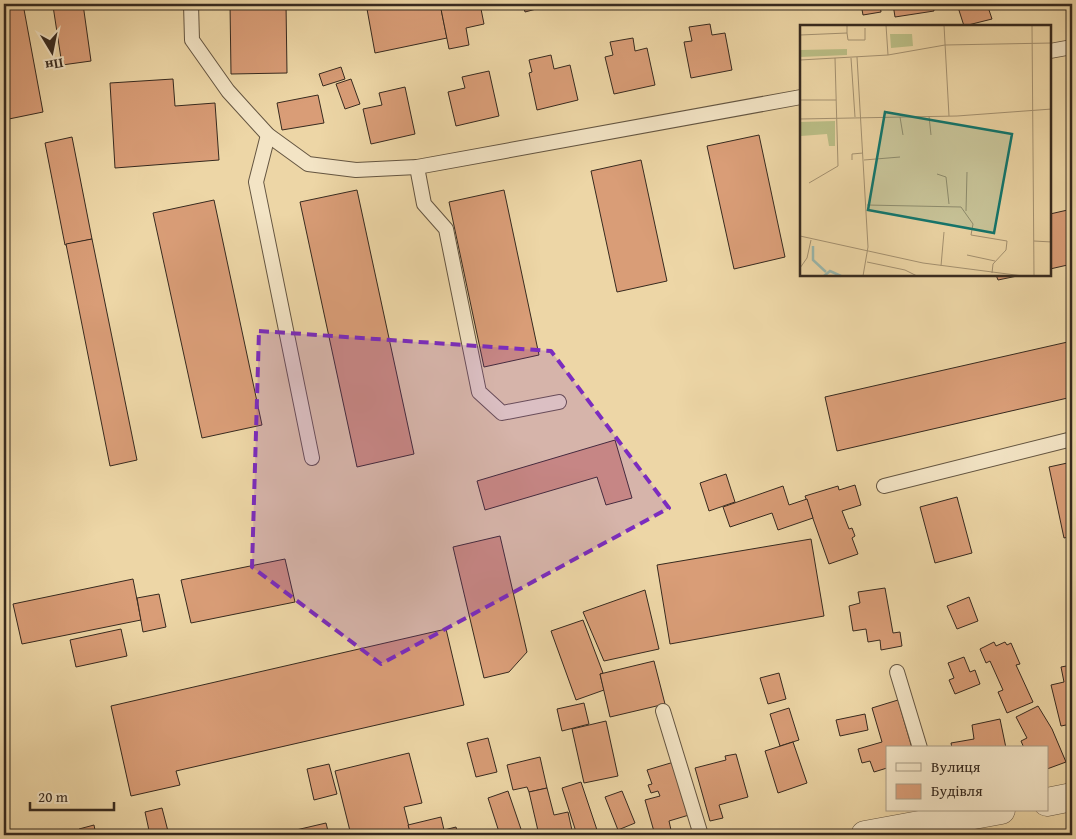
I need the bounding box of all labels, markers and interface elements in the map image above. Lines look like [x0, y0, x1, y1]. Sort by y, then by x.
inset map [800, 25, 1051, 276]
north arrow [28, 28, 78, 78]
text: Пн [43, 53, 65, 76]
legend [886, 746, 1048, 812]
text: Вулиця [931, 756, 981, 777]
scale bar [30, 779, 114, 811]
text: Будівля [931, 780, 983, 801]
text: 20 m [38, 786, 69, 807]

